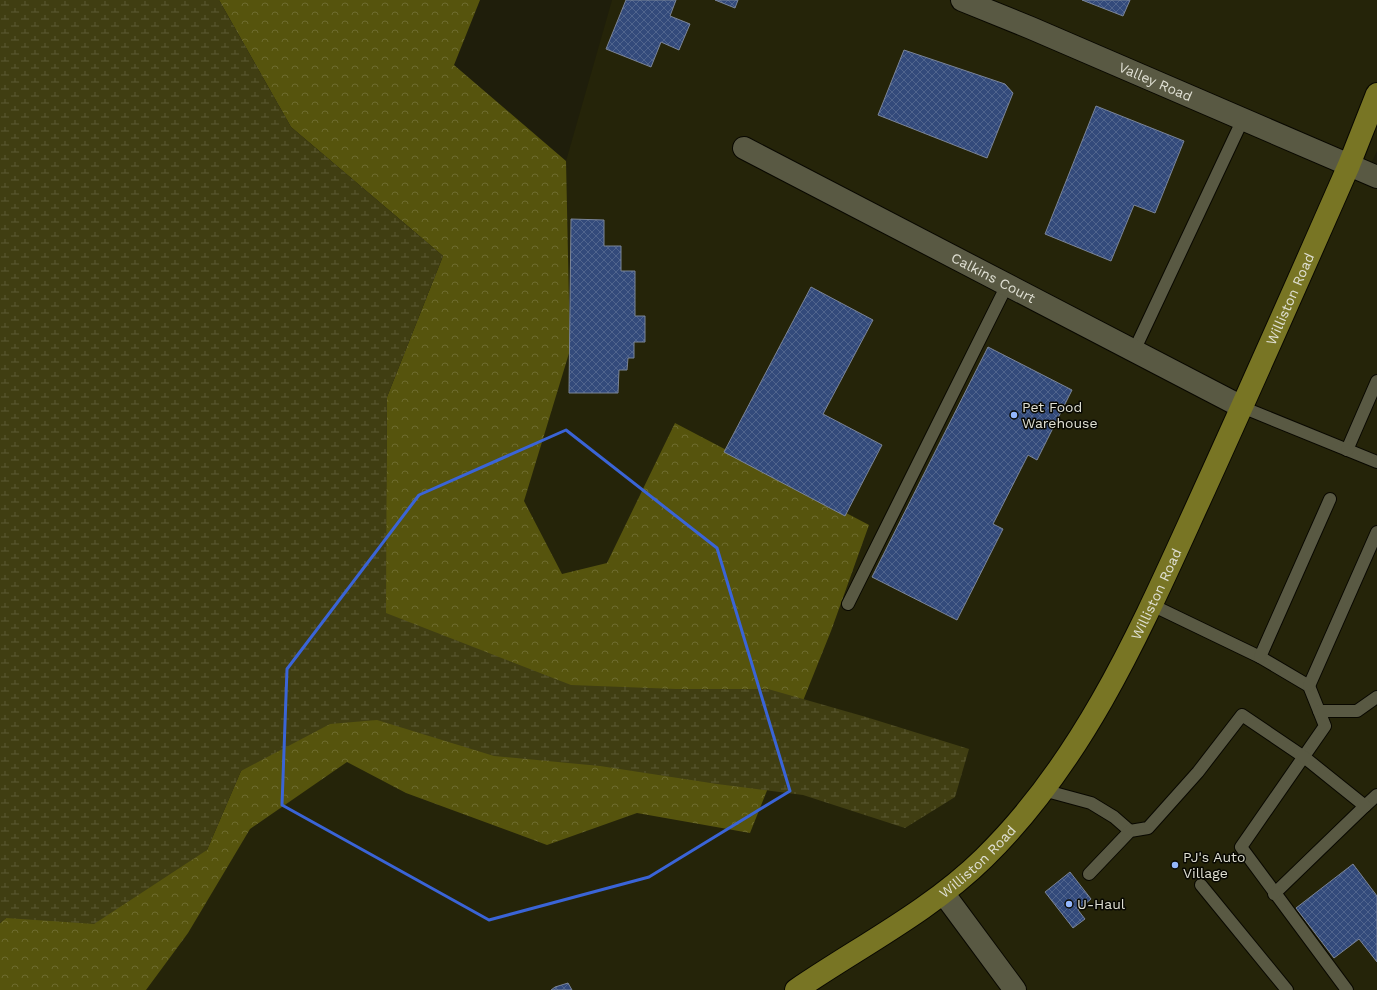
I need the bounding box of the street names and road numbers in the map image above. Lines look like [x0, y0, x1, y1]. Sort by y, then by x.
street label: Valley Road [1116, 59, 1195, 104]
street label: Calkins Court [949, 249, 1038, 306]
street label: Williston Road [1263, 251, 1317, 347]
street label: Williston Road [1128, 546, 1185, 642]
street label: Williston Road [936, 822, 1019, 901]

